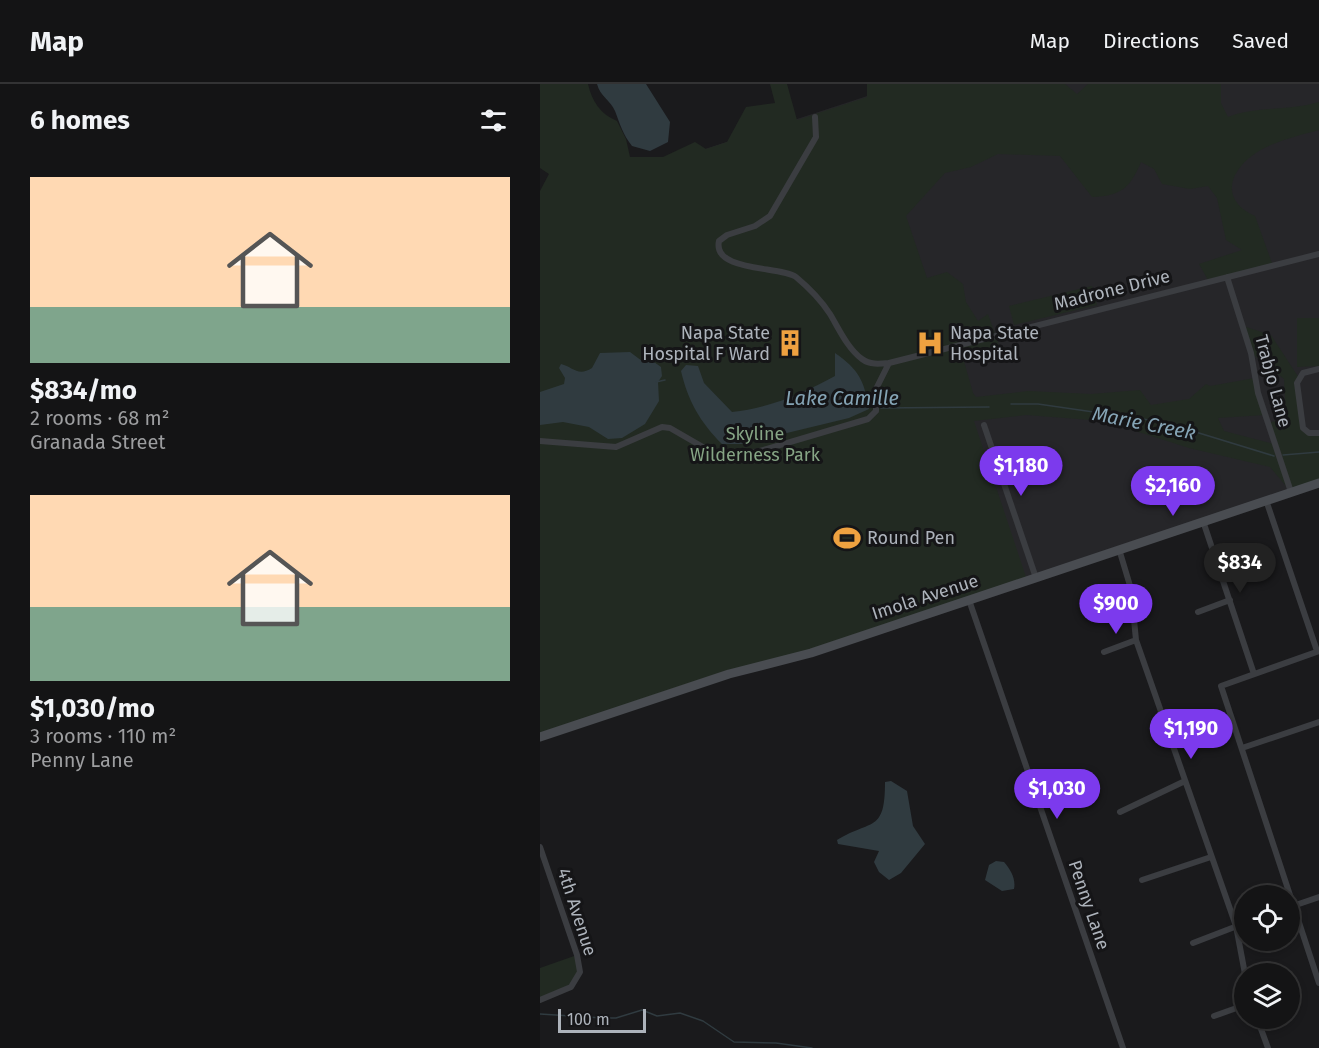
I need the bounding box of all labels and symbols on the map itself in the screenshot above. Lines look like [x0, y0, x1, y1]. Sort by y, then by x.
street label: Madrone Drive [1052, 265, 1172, 315]
place label: Napa State Hospital F Ward [642, 322, 770, 365]
place label: Napa State Hospital [950, 322, 1039, 365]
building icon: Napa State Hospital F Ward [775, 328, 805, 358]
hospital icon: Napa State Hospital [915, 328, 945, 358]
street label: Trabjo Lane [1250, 332, 1296, 430]
water label: Lake Camille [785, 386, 899, 410]
water label: Marie Creek [1090, 401, 1198, 445]
park label: Skyline Wilderness Park [690, 423, 821, 466]
pin: $1,180 [972, 446, 1070, 497]
pin: $2,160 [1124, 466, 1222, 517]
sports icon: Round Pen [832, 523, 862, 553]
place label: Round Pen [867, 527, 955, 549]
pin: $834 [1204, 543, 1276, 594]
street label: Imola Avenue [869, 569, 981, 625]
pin: $900 [1080, 584, 1152, 635]
pin: $1,190 [1142, 709, 1240, 760]
pin: $1,030 [1008, 769, 1106, 820]
street label: Penny Lane [1063, 857, 1115, 953]
street label: 4th Avenue [552, 865, 602, 959]
scale bar [558, 1006, 646, 1034]

